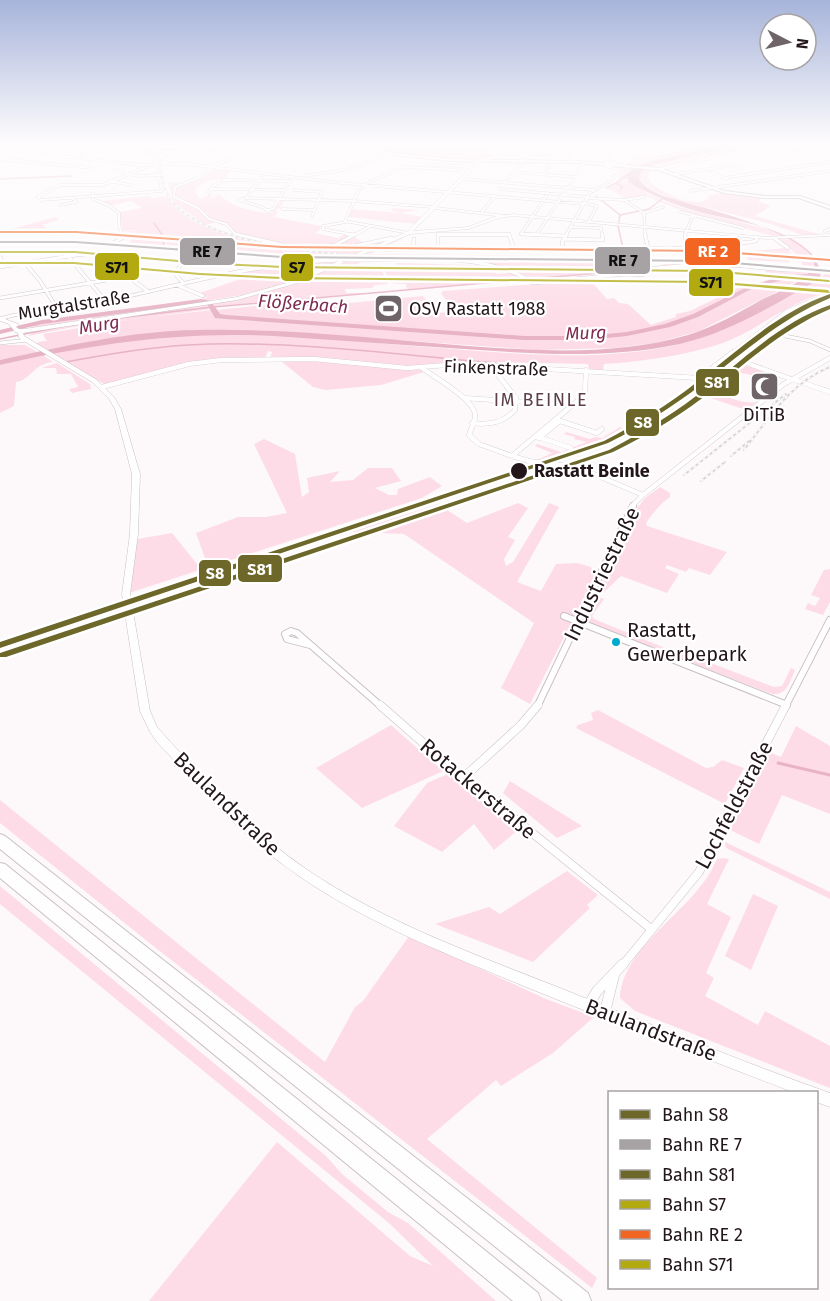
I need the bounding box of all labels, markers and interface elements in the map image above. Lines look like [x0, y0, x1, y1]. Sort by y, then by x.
north arrow [758, 12, 818, 72]
text: N [792, 37, 812, 50]
line badge: RE 7 [179, 237, 236, 266]
line badge: RE 2 [684, 237, 741, 266]
text: RE 7 [192, 242, 222, 261]
text: RE 2 [698, 242, 728, 261]
line badge: RE 7 [594, 246, 651, 275]
text: RE 7 [608, 251, 638, 270]
line badge: S71 [94, 252, 140, 281]
line badge: S7 [280, 253, 314, 282]
text: S71 [105, 258, 129, 277]
text: S7 [289, 258, 306, 277]
line badge: S71 [688, 268, 734, 297]
text: S71 [699, 273, 723, 292]
street label: Murgtalstraße [16, 285, 132, 325]
water label: Flößerbach [257, 290, 349, 318]
sports icon: OSV Rastatt 1988 [372, 293, 404, 325]
place label: OSV Rastatt 1988 [409, 298, 546, 320]
water label: Murg [77, 311, 121, 339]
water label: Murg [565, 321, 607, 345]
street label: Finkenstraße [443, 355, 549, 381]
line badge: S81 [695, 368, 740, 397]
mosque icon: DiTiB [748, 370, 780, 402]
text: S81 [704, 373, 730, 392]
district label: IM BEINLE [494, 389, 588, 411]
place label: DiTiB [743, 404, 785, 426]
line badge: S8 [625, 408, 660, 437]
text: S8 [634, 413, 652, 432]
place label: Rastatt Beinle [534, 460, 650, 482]
marker: Rastatt Beinle [509, 461, 529, 481]
street label: Industriestraße [558, 503, 646, 645]
line badge: S81 [237, 554, 283, 583]
line badge: S8 [198, 559, 232, 587]
text: S81 [247, 560, 273, 579]
text: S8 [206, 564, 224, 583]
place label: Rastatt, Gewerbepark [627, 618, 748, 666]
marker: Rastatt, Gewerbepark [610, 636, 622, 648]
street label: Rotackerstraße [415, 733, 541, 845]
street label: Lochfeldstraße [689, 736, 779, 874]
street label: Baulandstraße [168, 746, 286, 862]
street label: Baulandstraße [582, 993, 720, 1067]
legend [608, 1091, 818, 1289]
text: Bahn S8 [662, 1104, 728, 1126]
text: Bahn RE 7 [662, 1134, 742, 1156]
text: Bahn S81 [662, 1164, 736, 1186]
text: Bahn S7 [662, 1194, 726, 1216]
text: Bahn RE 2 [662, 1224, 743, 1246]
text: Bahn S71 [662, 1254, 734, 1276]

